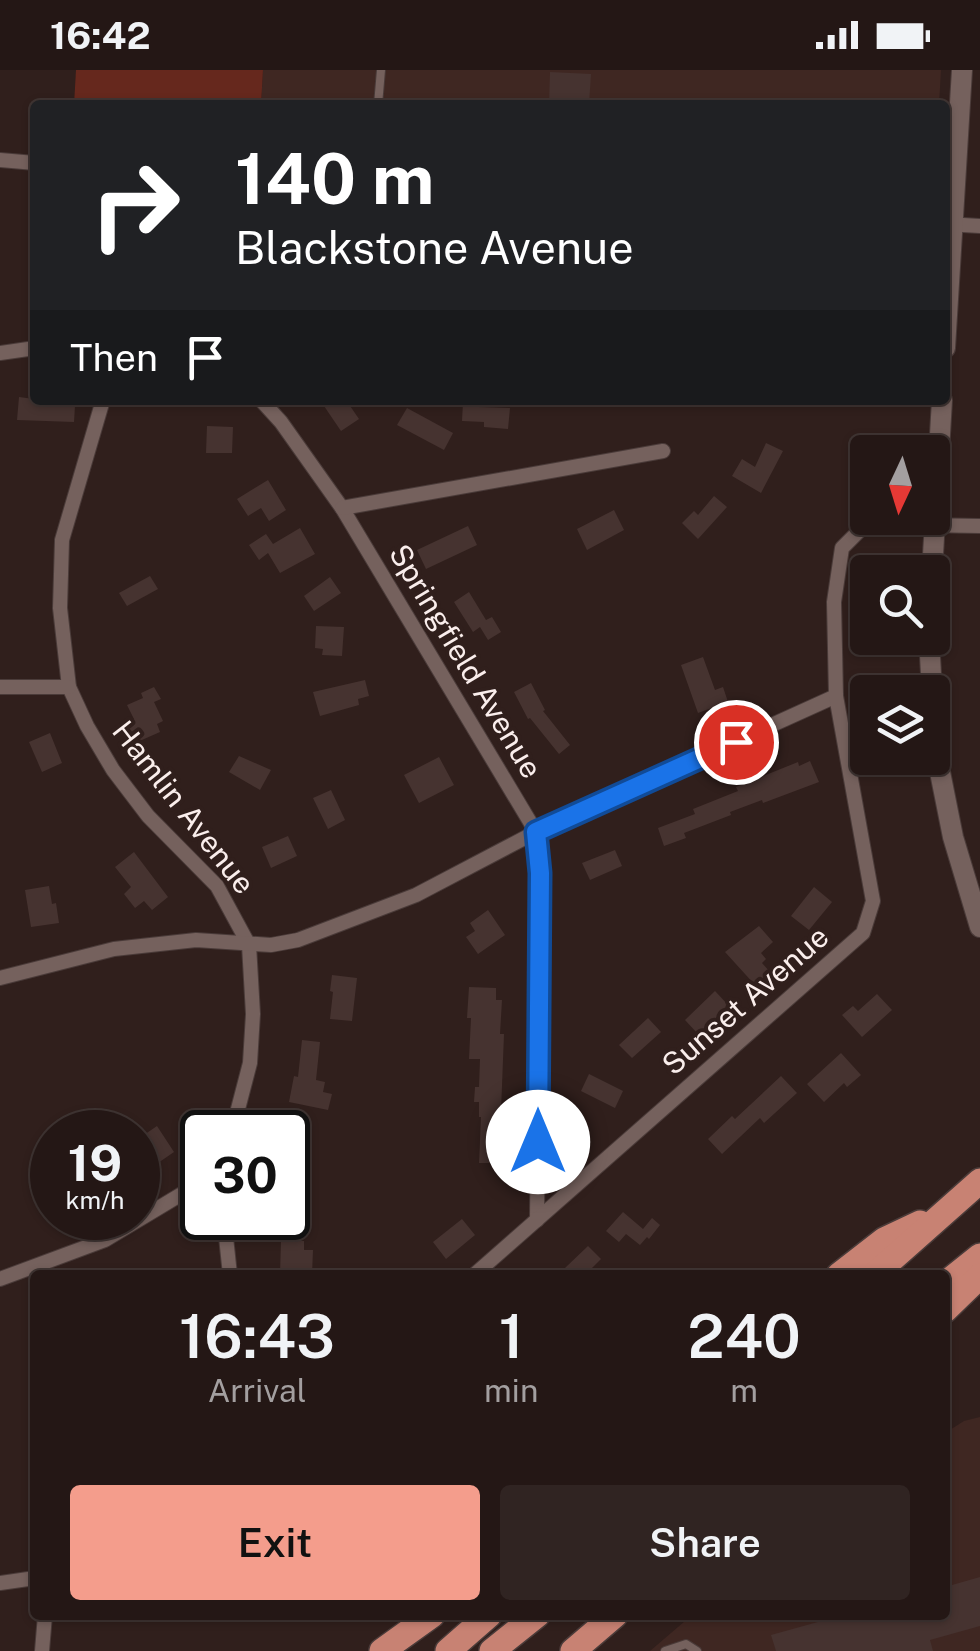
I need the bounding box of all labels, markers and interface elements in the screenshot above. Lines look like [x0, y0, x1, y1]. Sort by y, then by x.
text: 16:42 [50, 13, 151, 58]
text: 140 m [235, 137, 434, 220]
icon: right [70, 140, 200, 270]
text: Blackstone Avenue [235, 221, 634, 274]
icon: arrive [178, 330, 233, 385]
text: Then [70, 335, 158, 380]
north arrow [850, 435, 950, 535]
map controls [850, 435, 950, 775]
street label: Springfield Avenue [382, 538, 550, 784]
button: search [850, 555, 950, 655]
button: layers [850, 675, 950, 775]
pin [694, 700, 779, 785]
street label: Hamlin Avenue [105, 713, 263, 901]
icon: arrive [709, 715, 764, 770]
street label: Sunset Avenue [655, 918, 835, 1082]
position arrow [486, 1090, 590, 1194]
speed limit sign: 30 [180, 1110, 310, 1240]
text: 19 [68, 1133, 122, 1192]
text: km/h [66, 1185, 124, 1215]
text: 16:43 [179, 1301, 335, 1372]
text: 1 [499, 1301, 524, 1372]
text: 240 [687, 1301, 801, 1372]
text: Arrival [208, 1372, 306, 1409]
text: min [484, 1372, 538, 1409]
text: m [730, 1372, 758, 1409]
button: Exit [70, 1485, 480, 1600]
button: Share [500, 1485, 910, 1600]

